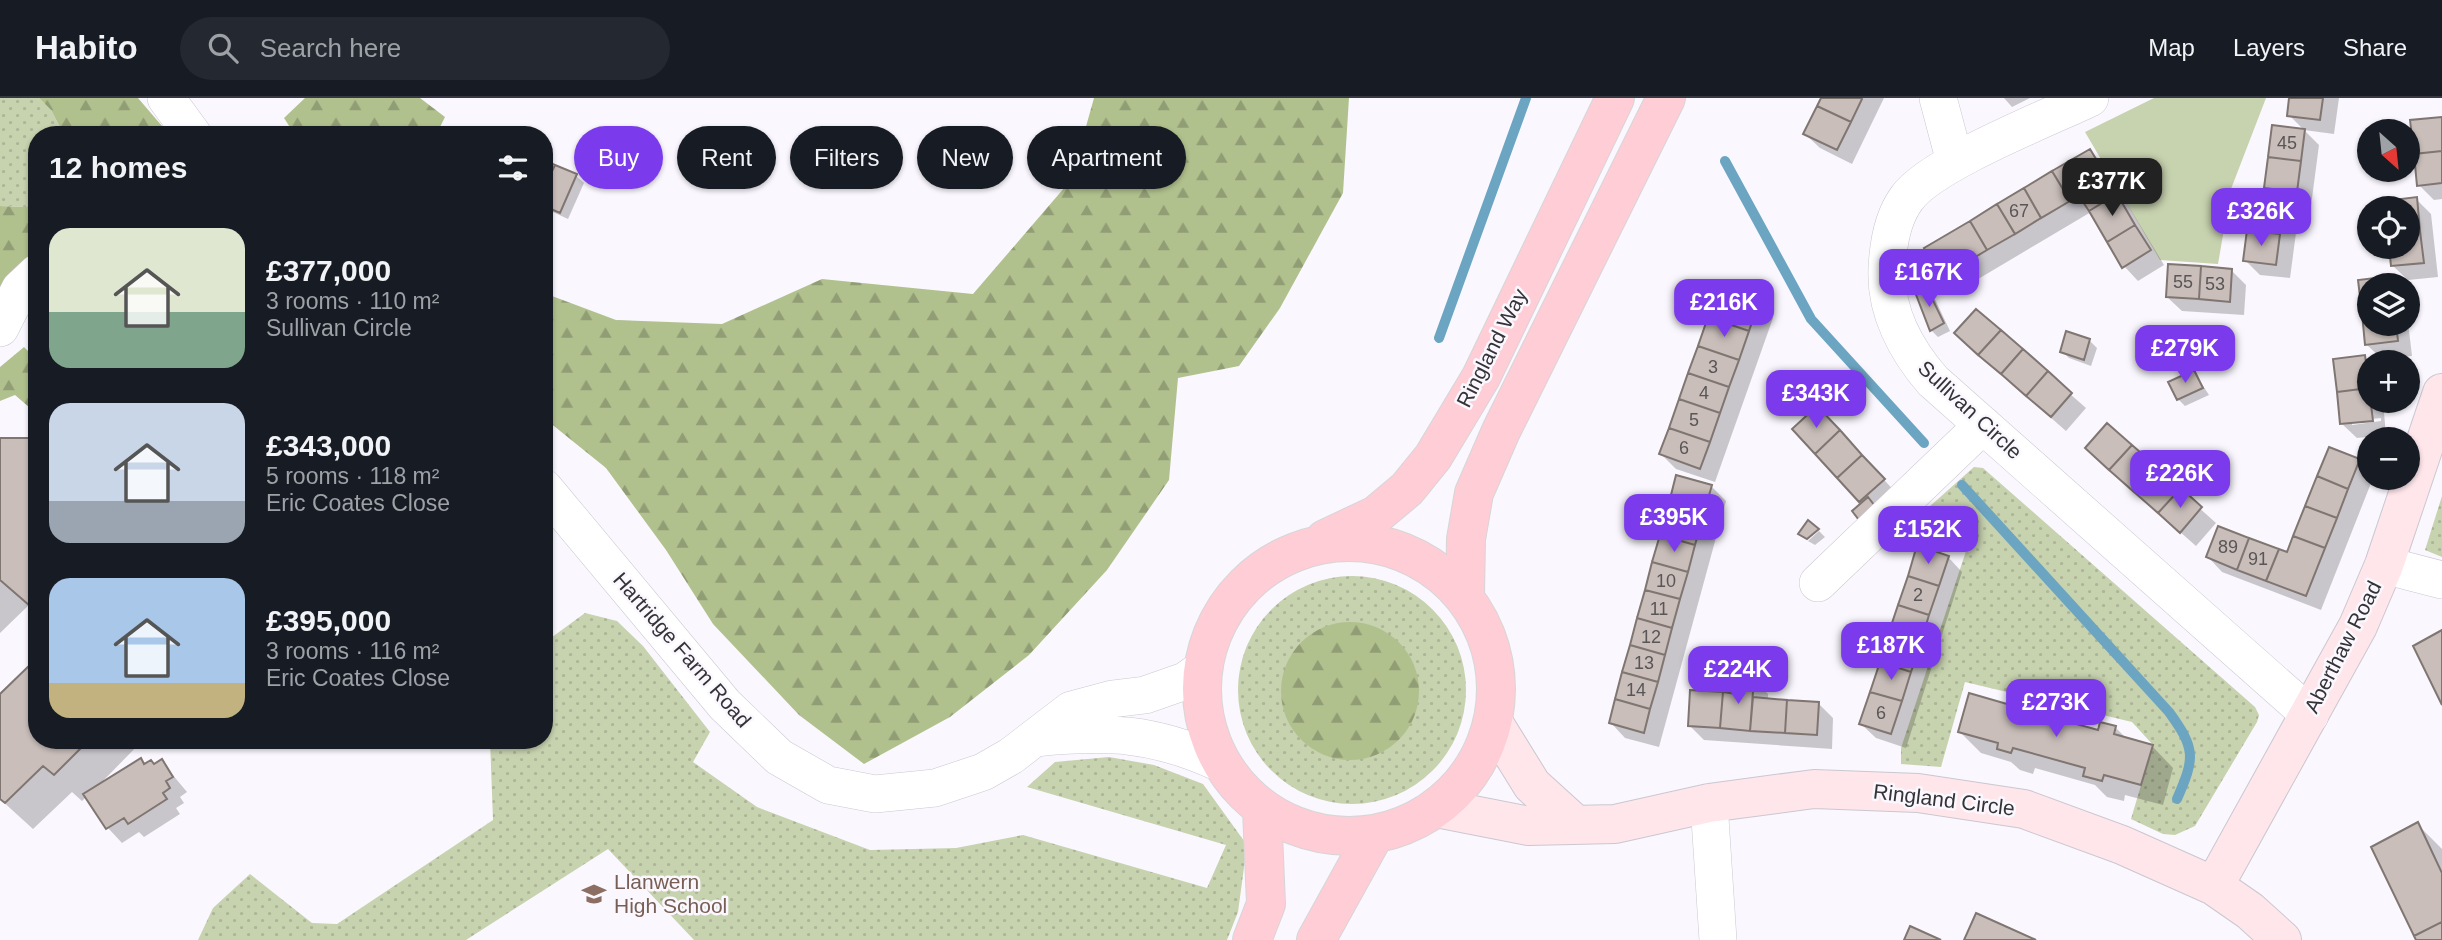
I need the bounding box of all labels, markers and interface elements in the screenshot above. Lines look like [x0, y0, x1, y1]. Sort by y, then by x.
search box [180, 17, 670, 80]
text: Habito [35, 29, 138, 66]
icon: search [204, 29, 242, 67]
text: Search here [260, 33, 401, 63]
text: Map [2148, 34, 2195, 61]
text: Layers [2233, 34, 2305, 61]
text: Share [2343, 34, 2407, 61]
north arrow [2357, 119, 2420, 182]
map controls [2357, 119, 2420, 490]
chip: Buy [574, 126, 663, 189]
chip: Rent [677, 126, 776, 189]
chip: Filters [790, 126, 903, 189]
chip: New [917, 126, 1013, 189]
chip: Apartment [1027, 126, 1186, 189]
house number: 45 [2277, 133, 2297, 153]
icon: filters [494, 149, 532, 187]
text: 12 homes [49, 151, 187, 184]
pin: £377K [2063, 158, 2161, 218]
text: £377K [2078, 168, 2146, 194]
pin: £326K [2212, 188, 2310, 248]
button: locate [2357, 196, 2420, 259]
text: £326K [2227, 198, 2295, 224]
house number: 67 [2009, 201, 2029, 221]
pin: £167K [1880, 250, 1978, 309]
text: £377,000 [266, 254, 391, 287]
icon: home [105, 256, 189, 340]
text: £167K [1895, 259, 1963, 285]
house number: 55 [2173, 272, 2193, 292]
button: layers [2357, 273, 2420, 336]
house number: 53 [2205, 274, 2225, 294]
pin: £216K [1675, 280, 1773, 339]
street label: Ringland Way [1452, 284, 1532, 411]
text: 3 rooms · 110 m² [266, 288, 439, 314]
text: £216K [1690, 289, 1758, 315]
text: Sullivan Circle [266, 315, 412, 341]
pin: £279K [2136, 326, 2234, 385]
text: £279K [2151, 335, 2219, 361]
button: + [2357, 350, 2420, 413]
street label: Sullivan Circle [1914, 356, 2027, 463]
house number: 3 [1708, 357, 1718, 377]
pin: £343K [1767, 370, 1865, 430]
text: £343K [1782, 380, 1850, 406]
house number: 4 [1699, 383, 1709, 403]
house number: 5 [1689, 410, 1699, 430]
button: − [2357, 427, 2420, 490]
text: £343,000 [266, 429, 391, 462]
icon: home [105, 431, 189, 515]
house number: 6 [1679, 438, 1689, 458]
pin: £226K [2131, 450, 2229, 510]
text: £226K [2146, 460, 2214, 486]
text: 5 rooms · 118 m² [266, 463, 439, 489]
text: Eric Coates Close [266, 490, 450, 516]
pin: £395K [1625, 494, 1723, 554]
text: £395K [1640, 504, 1708, 530]
pin: £152K [1879, 506, 1977, 566]
text: £152K [1894, 516, 1962, 542]
house number: 89 [2218, 537, 2238, 557]
house number: 91 [2248, 549, 2268, 569]
street label: Hartridge Farm Road [609, 568, 756, 732]
house number: 10 [1656, 571, 1676, 591]
street label: Aberthaw Road [2299, 577, 2386, 716]
house number: 2 [1913, 585, 1923, 605]
house number: 11 [1650, 599, 1668, 619]
text: £395,000 [266, 604, 391, 637]
icon: home [105, 606, 189, 690]
pin: £187K [1842, 622, 1940, 682]
house number: 12 [1641, 627, 1661, 647]
text: £187K [1857, 632, 1925, 658]
text: 3 rooms · 116 m² [266, 638, 439, 664]
pin: £224K [1689, 646, 1787, 706]
house number: 13 [1634, 653, 1654, 673]
text: £224K [1704, 656, 1772, 682]
text: Eric Coates Close [266, 665, 450, 691]
house number: 14 [1626, 680, 1646, 700]
pin: £273K [2007, 680, 2105, 739]
text: £273K [2022, 689, 2090, 715]
house number: 6 [1876, 703, 1886, 723]
street label: Ringland Circle [1872, 779, 2016, 820]
place label: Llanwern High School [614, 870, 727, 917]
school or university icon: Llanwern High School [580, 880, 608, 908]

